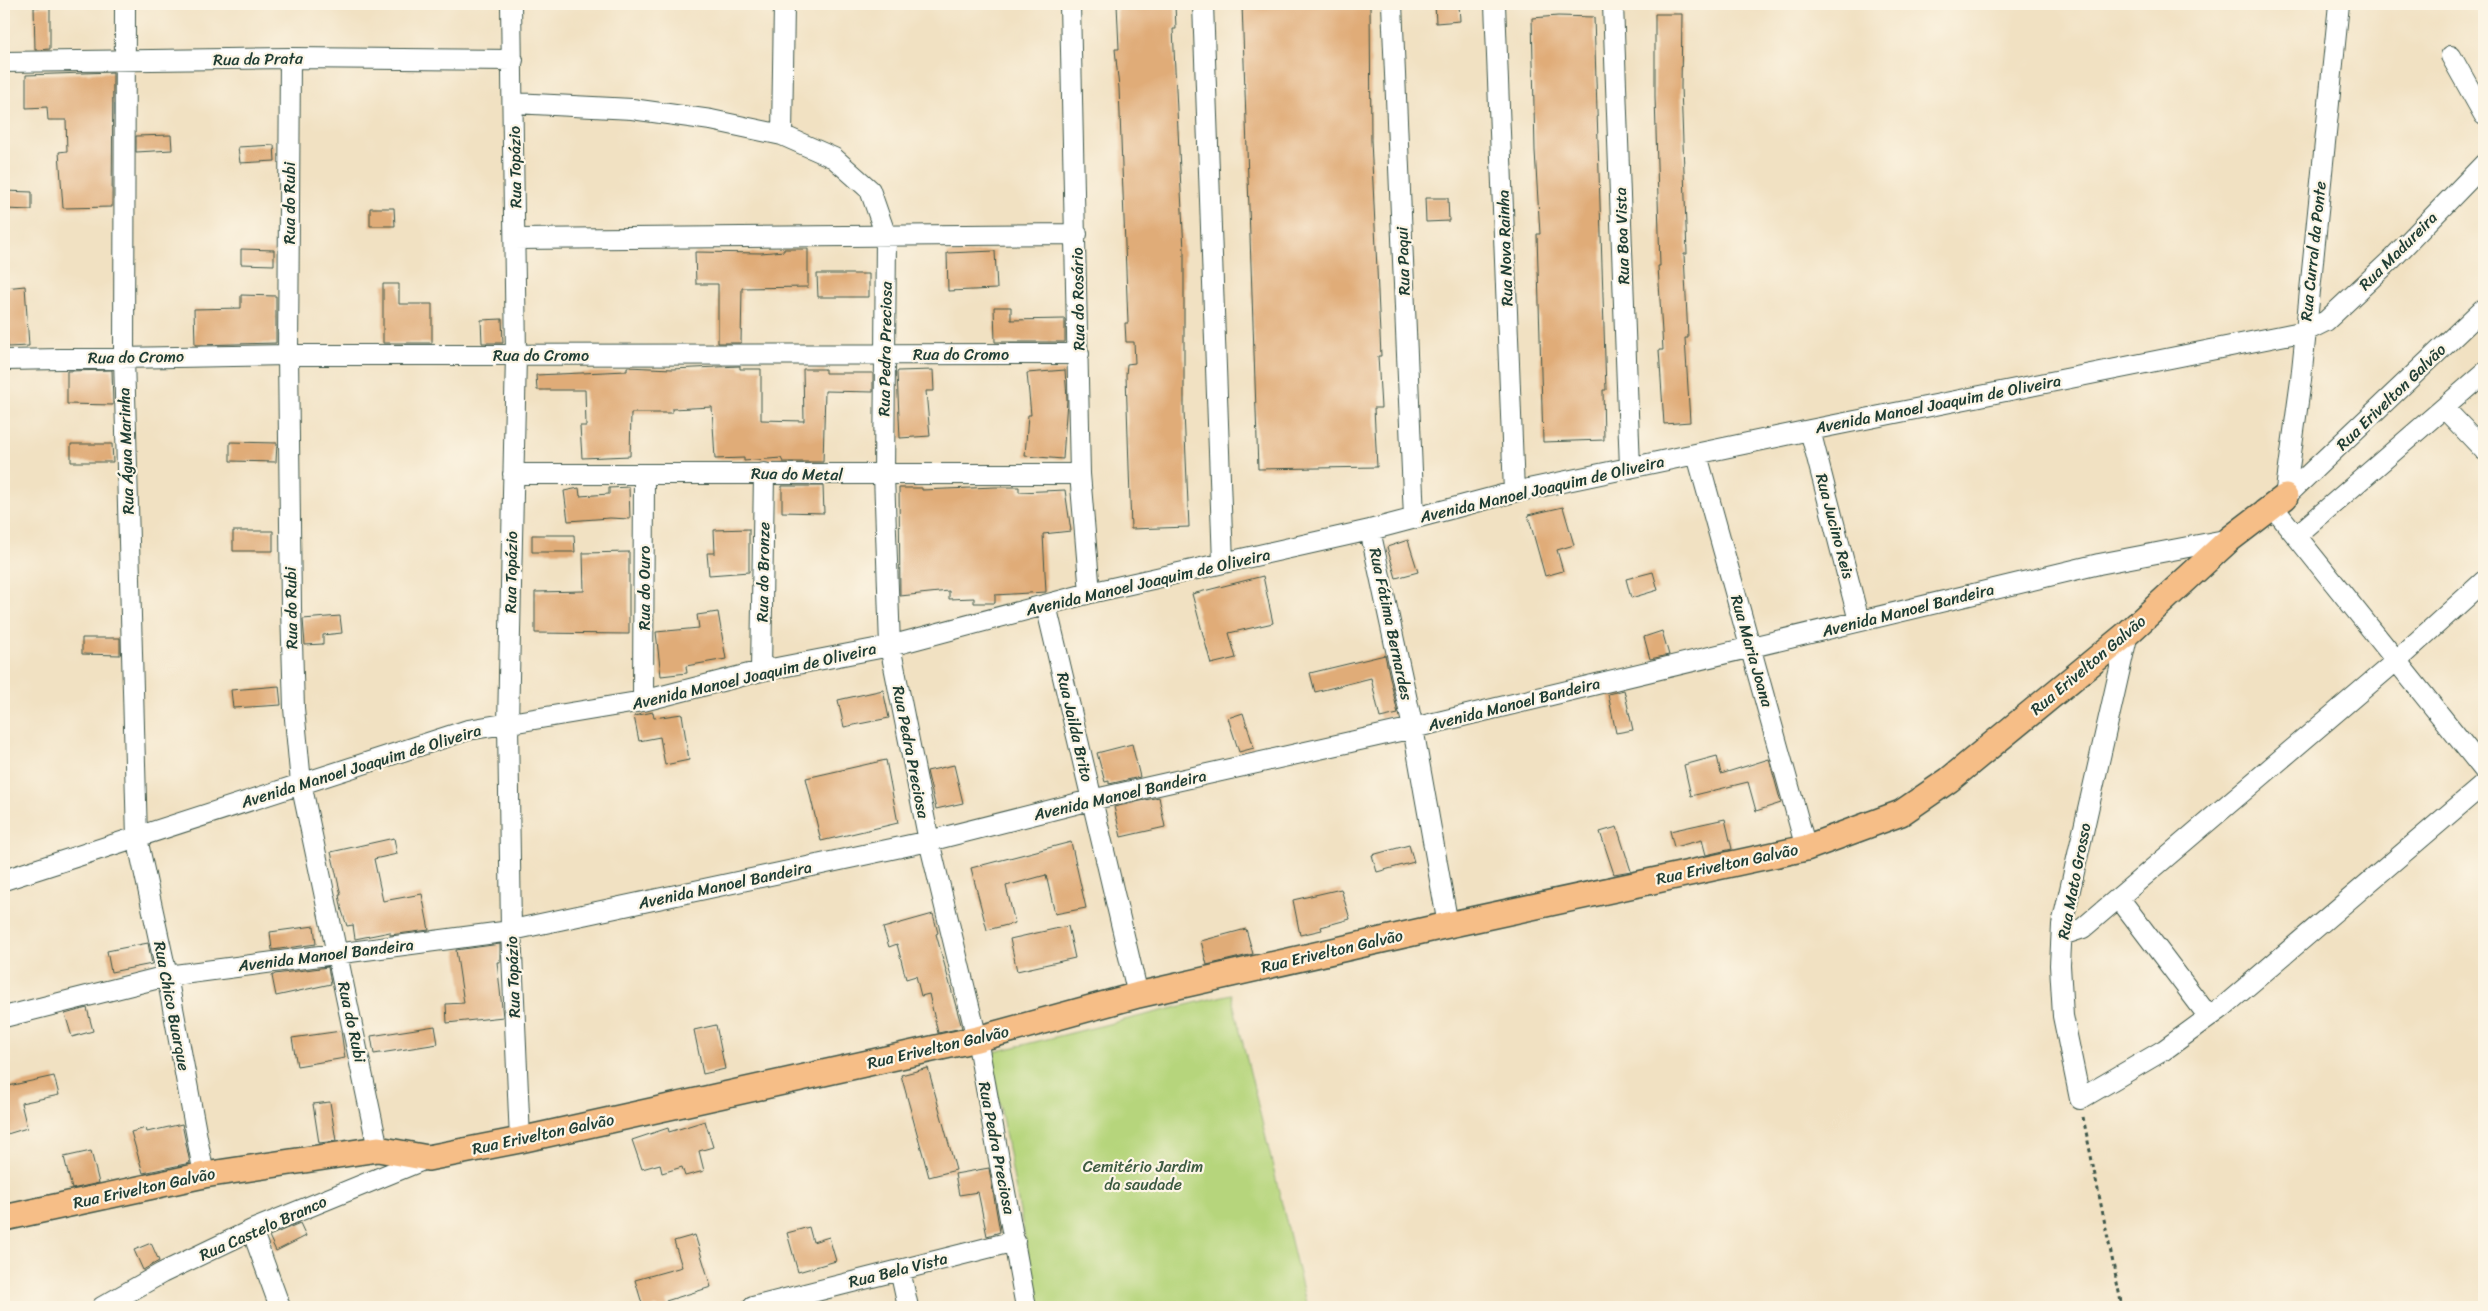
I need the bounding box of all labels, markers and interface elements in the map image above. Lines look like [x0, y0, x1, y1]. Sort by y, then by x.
street label: Rua da Prata [213, 44, 304, 74]
street label: Rua Topázio [500, 126, 530, 208]
street label: Rua do Rubi [275, 161, 304, 244]
street label: Rua Curral da Ponte [2291, 180, 2335, 322]
street label: Rua Boa Vista [1606, 187, 1638, 285]
street label: Rua Nova Rainha [1488, 189, 1522, 307]
street label: Rua Madureira [2351, 204, 2445, 298]
street label: Rua Paqui [1387, 226, 1419, 296]
street label: Rua do Rosário [1063, 247, 1093, 351]
street label: Rua Pedra Preciosa [869, 280, 901, 417]
street label: Rua Erivelton Galvão [2329, 336, 2453, 458]
street label: Rua do Cromo [913, 340, 1009, 369]
street label: Rua do Cromo [493, 341, 589, 370]
street label: Rua do Cromo [88, 342, 184, 372]
street label: Avenida Manoel Joaquim de Oliveira [1812, 366, 2063, 442]
street label: Rua Água Marinha [109, 387, 143, 515]
street label: Avenida Manoel Joaquim de Oliveira [1416, 447, 1667, 531]
street label: Rua do Metal [751, 459, 844, 489]
street label: Rua Jucino Reis [1807, 470, 1863, 582]
street label: Rua do Bronze [748, 522, 778, 622]
street label: Rua Topázio [496, 531, 526, 613]
street label: Avenida Manoel Joaquim de Oliveira [1022, 540, 1273, 624]
street label: Rua Fátima Bernardes [1361, 545, 1421, 704]
street label: Rua do Ouro [630, 546, 659, 630]
street label: Rua do Rubi [276, 566, 306, 649]
street label: Avenida Manoel Bandeira [1818, 575, 1997, 646]
street label: Rua Maria Joana [1722, 591, 1782, 711]
street label: Rua Erivelton Galvão [2023, 607, 2153, 723]
street label: Avenida Manoel Joaquim de Oliveira [628, 634, 879, 718]
street label: Rua Jailda Brito [1048, 669, 1102, 785]
street label: Avenida Manoel Bandeira [1424, 669, 1603, 740]
street label: Rua Pedra Preciosa [884, 683, 938, 822]
street label: Avenida Manoel Joaquim de Oliveira [236, 716, 485, 817]
street label: Avenida Manoel Bandeira [1030, 761, 1209, 829]
street label: Rua Mato Grosso [2049, 820, 2100, 942]
street label: Rua Erivelton Galvão [1653, 835, 1801, 893]
street label: Avenida Manoel Bandeira [635, 852, 814, 918]
street label: Rua Erivelton Galvão [1258, 921, 1406, 981]
street label: Avenida Manoel Bandeira [236, 930, 415, 980]
street label: Rua Topázio [497, 935, 529, 1019]
street label: Rua Chico Buarque [145, 939, 199, 1073]
street label: Rua do Rubi [329, 979, 375, 1066]
street label: Rua Erivelton Galvão [864, 1017, 1012, 1077]
street label: Rua Pedra Preciosa [970, 1079, 1024, 1218]
street label: Rua Erivelton Galvão [469, 1105, 617, 1163]
park label: Cemitério Jardim da saudade [1083, 1152, 1203, 1199]
street label: Rua Erivelton Galvão [70, 1159, 218, 1217]
street label: Rua Castelo Branco [194, 1187, 332, 1269]
street label: Rua Bela Vista [846, 1244, 950, 1296]

